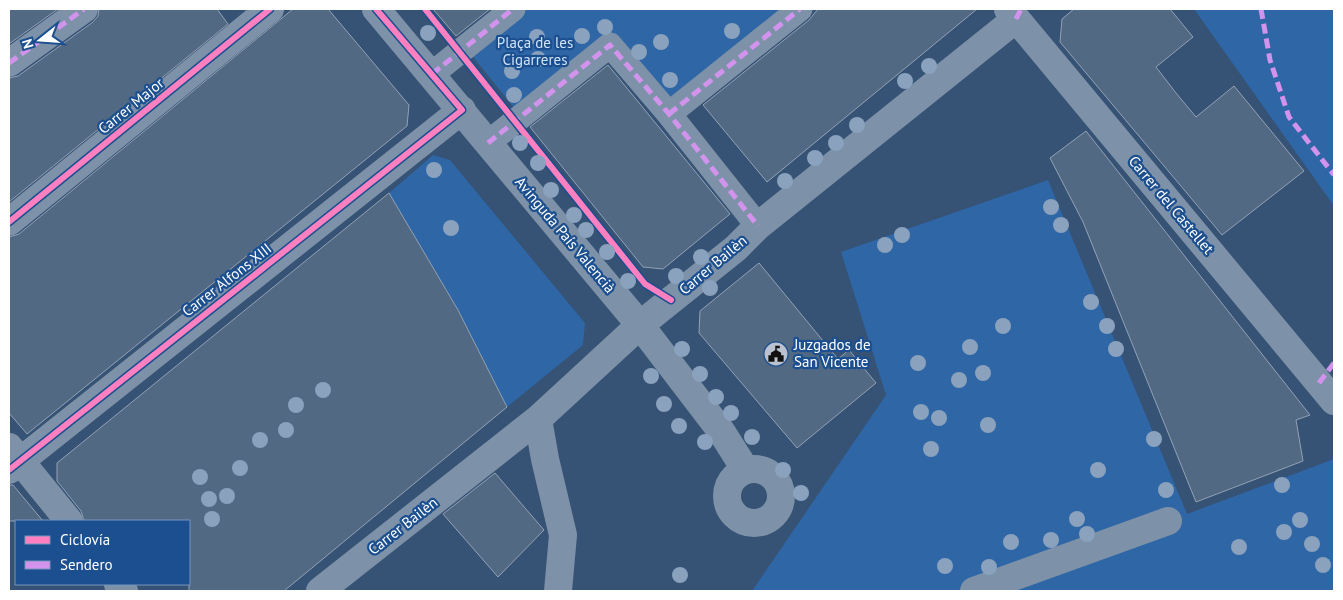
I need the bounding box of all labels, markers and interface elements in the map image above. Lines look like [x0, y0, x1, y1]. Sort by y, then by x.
north arrow [15, 15, 65, 65]
park label: Plaça de les Cigarreres [497, 33, 573, 69]
text: N [18, 37, 38, 51]
street label: Carrer Major [94, 73, 167, 138]
street label: Carrer del Castellet [1125, 152, 1218, 258]
street label: Avinguda País Valencià [511, 173, 620, 297]
street label: Carrer Bailèn [675, 231, 751, 299]
street label: Carrer Alfons XIII [178, 239, 275, 320]
place label: Juzgados de San Vicente [793, 335, 871, 371]
public building icon: Juzgados de San Vicente [763, 341, 789, 367]
street label: Carrer Bailèn [364, 493, 441, 559]
legend [15, 520, 190, 585]
text: Ciclovía [60, 530, 110, 549]
text: Sendero [60, 555, 113, 574]

